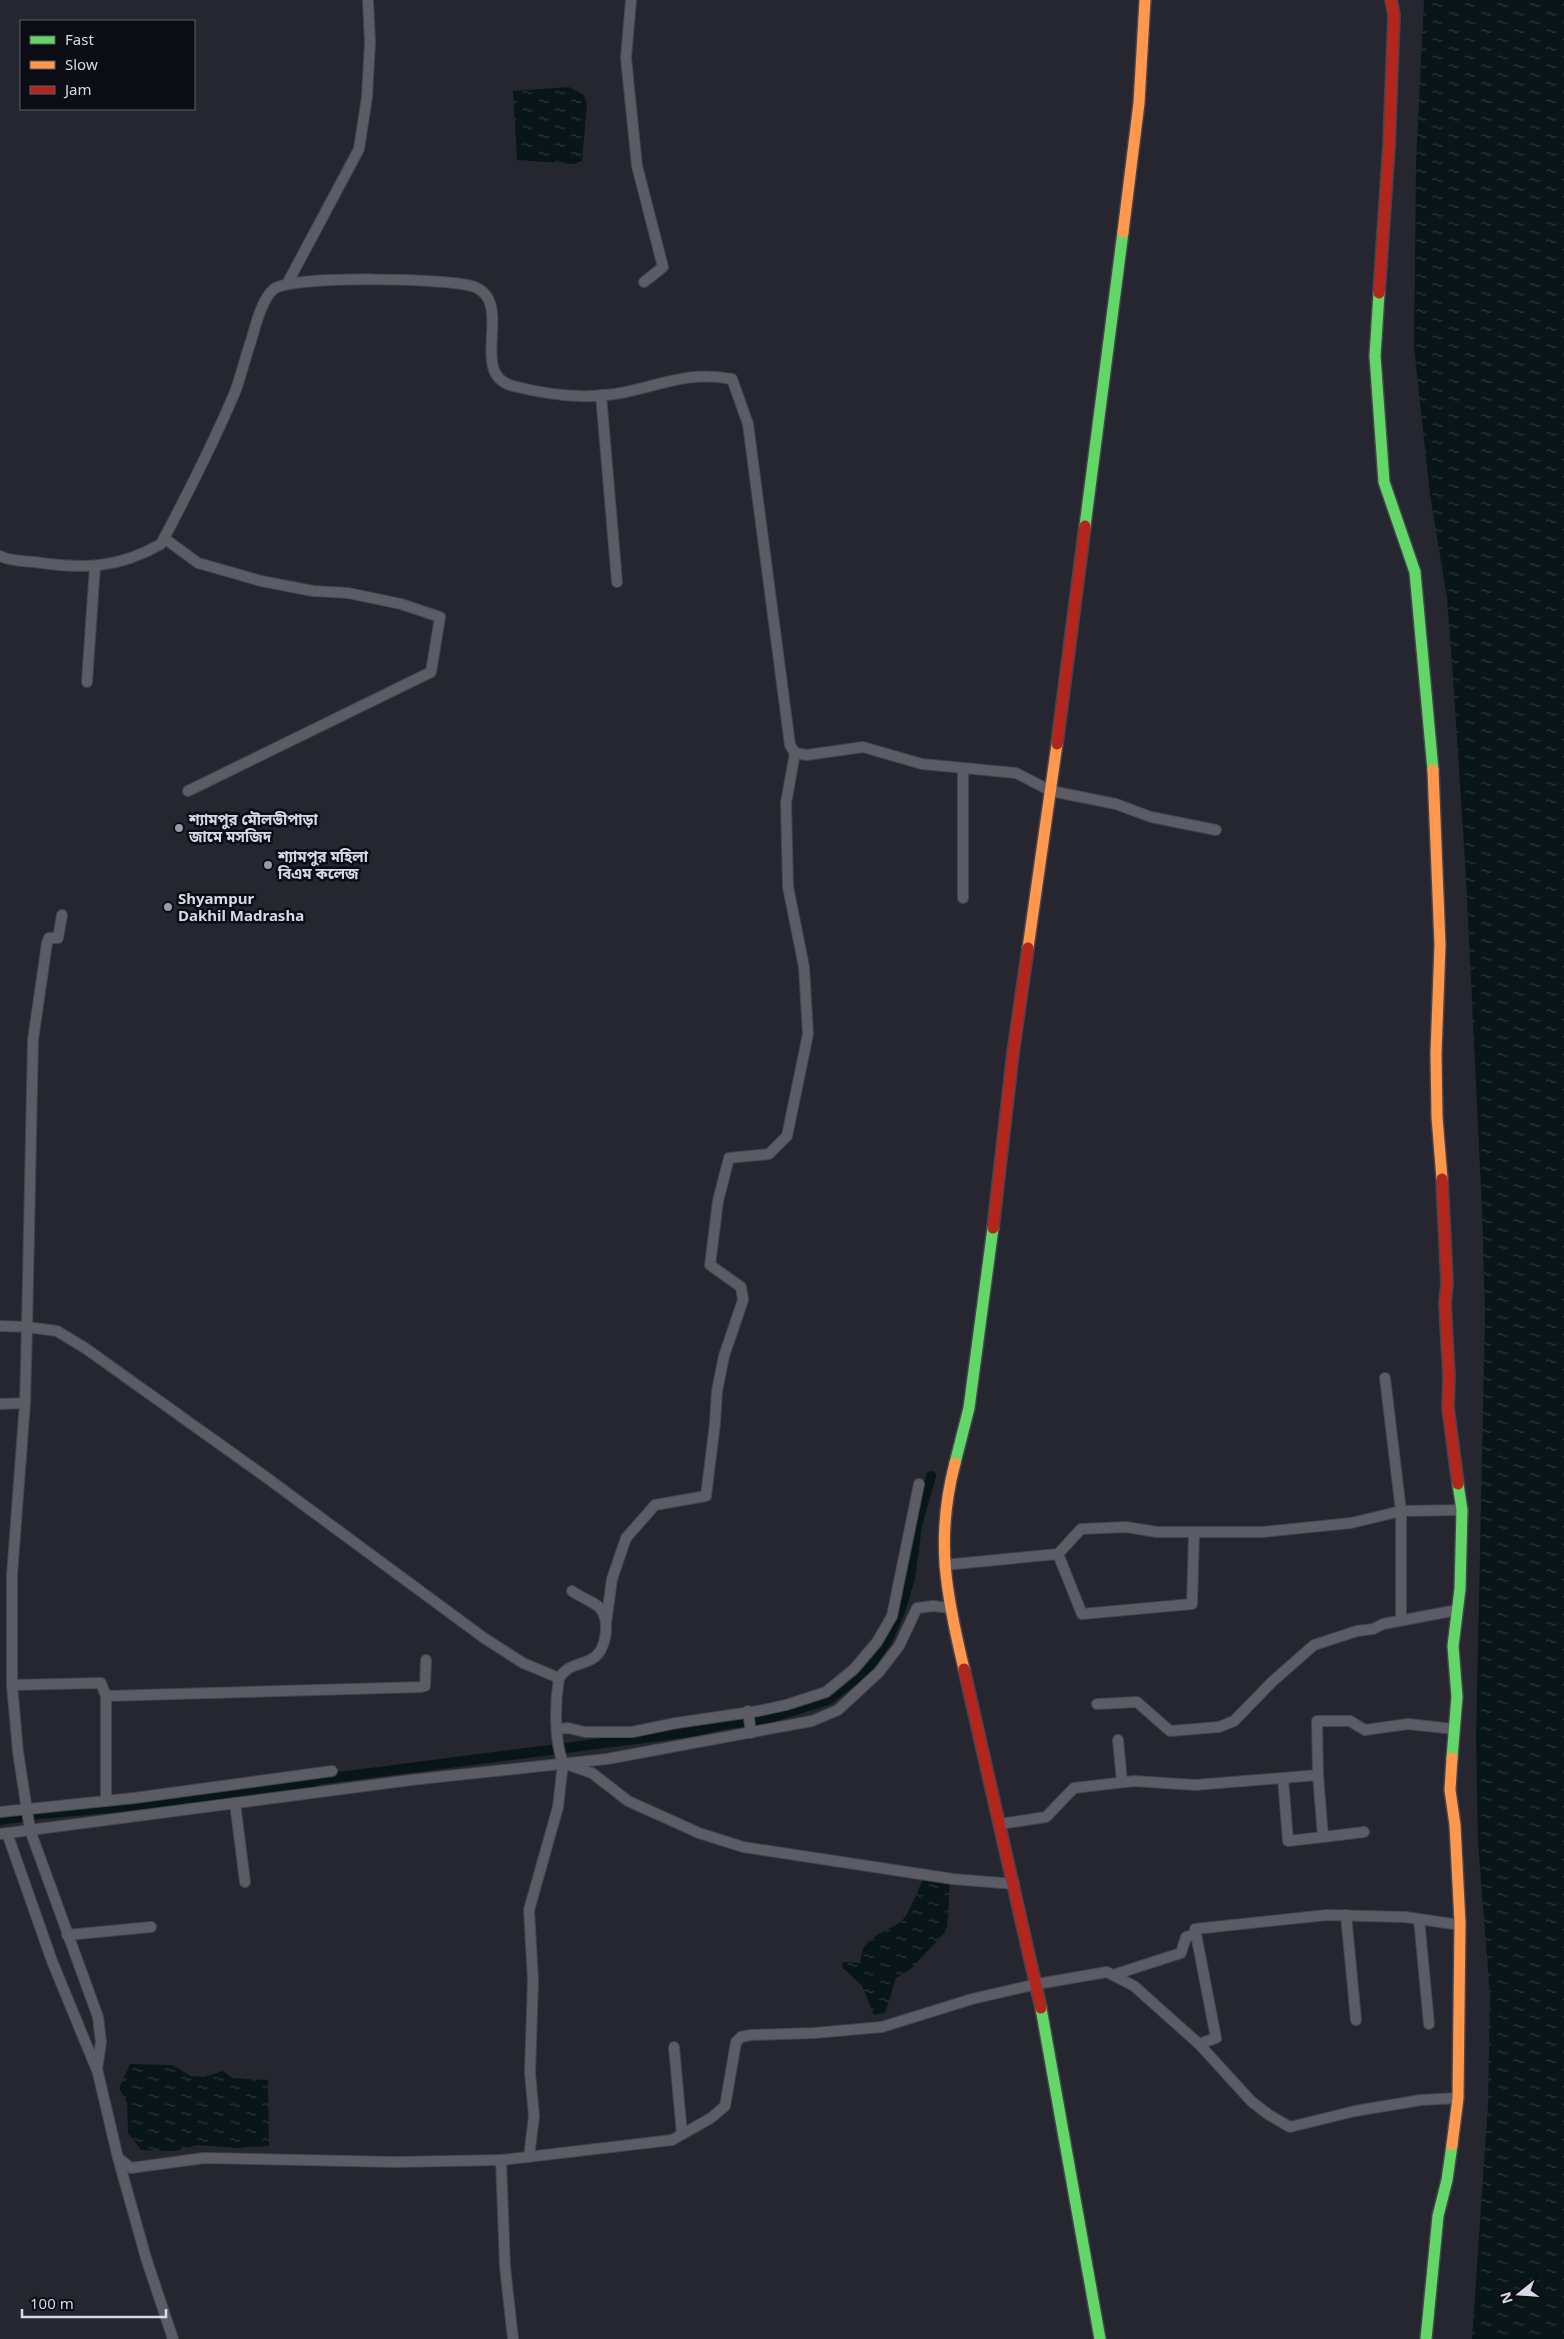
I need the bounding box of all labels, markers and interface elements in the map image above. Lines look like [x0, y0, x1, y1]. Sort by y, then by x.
legend [20, 20, 195, 110]
text: Fast [65, 29, 94, 49]
text: Slow [65, 54, 98, 74]
text: Jam [63, 79, 92, 99]
place label: শ্যামপুর মৌলভীপাড়া জামে মসজিদ [188, 809, 318, 846]
marker: শ্যামপুর মৌলভীপাড়া জামে মসজিদ [173, 822, 185, 834]
place label: শ্যামপুর মহিলা বিএম কলেজ [277, 846, 369, 883]
marker: শ্যামপুর মহিলা বিএম কলেজ [262, 859, 274, 871]
place label: Shyampur Dakhil Madrasha [178, 888, 304, 925]
marker: Shyampur Dakhil Madrasha [162, 901, 174, 913]
north arrow [1494, 2269, 1544, 2319]
scale bar [22, 2286, 166, 2318]
text: N [1495, 2290, 1517, 2306]
text: 100 m [30, 2293, 74, 2313]

